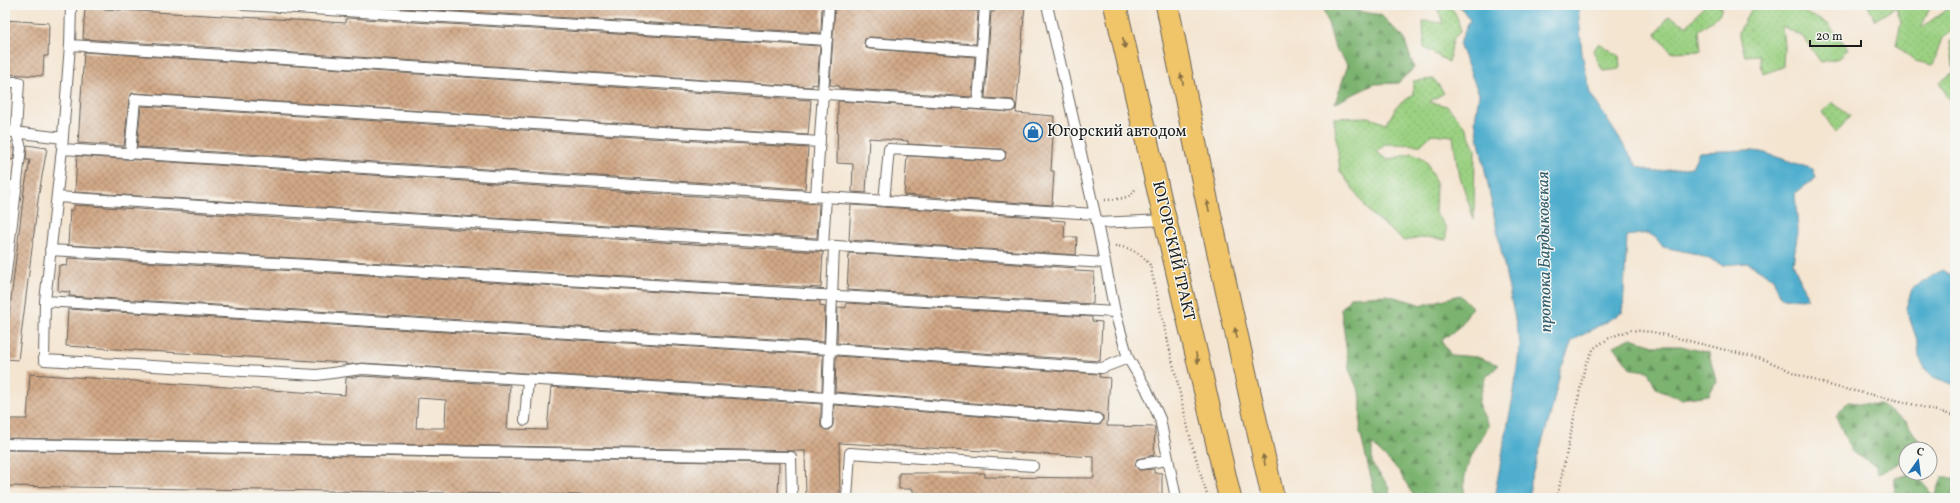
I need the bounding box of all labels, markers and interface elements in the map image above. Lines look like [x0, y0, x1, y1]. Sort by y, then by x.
scale bar [1810, 22, 1861, 48]
text: 20 m [1816, 29, 1843, 45]
one-way arrow [1121, 37, 1127, 49]
one-way arrow [1178, 73, 1184, 85]
shop icon: Югорский автодом [1022, 121, 1044, 143]
place label: Югорский автодом [1047, 121, 1186, 143]
water label: протока Бардыковская [1532, 171, 1558, 333]
street label: ЮГОРСКИЙ ТРАКТ [1146, 179, 1200, 323]
one-way arrow [1204, 200, 1210, 212]
one-way arrow [1233, 327, 1239, 339]
one-way arrow [1195, 352, 1201, 364]
north arrow [1898, 441, 1938, 481]
text: С [1915, 445, 1925, 461]
one-way arrow [1261, 454, 1267, 466]

